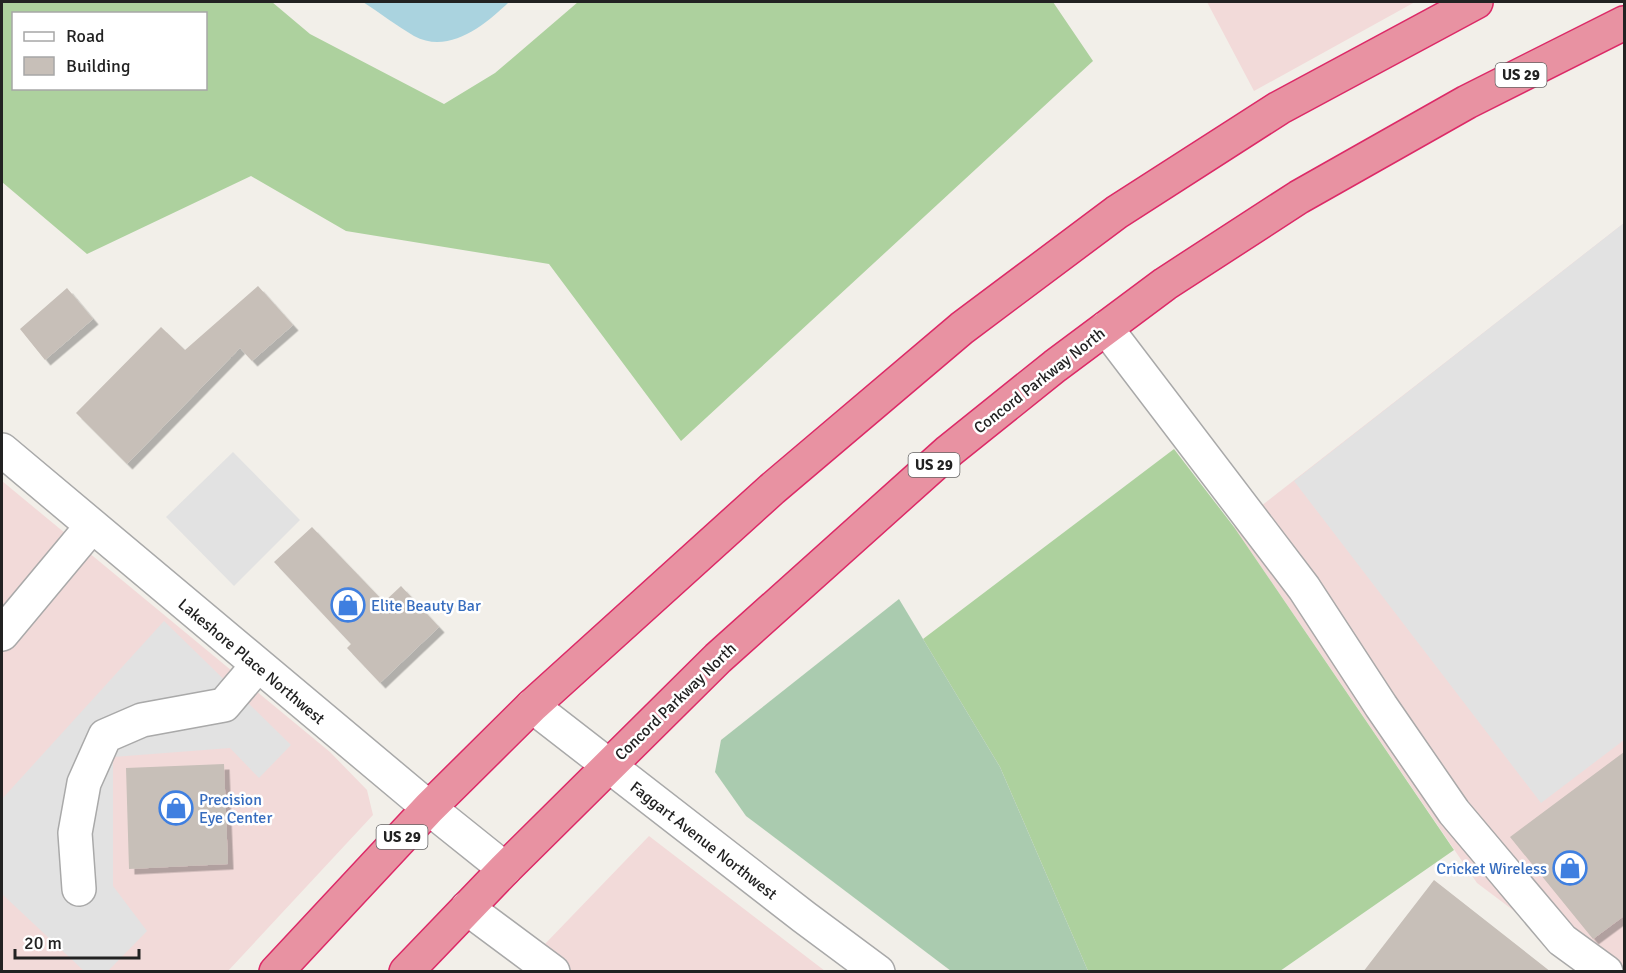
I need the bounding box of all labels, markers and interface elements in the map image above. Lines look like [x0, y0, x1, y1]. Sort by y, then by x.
legend [12, 12, 207, 90]
text: Road [66, 25, 105, 47]
text: Building [66, 55, 130, 77]
road number: US 29 [1496, 63, 1546, 87]
street label: Concord Parkway North [970, 323, 1109, 438]
road number: US 29 [908, 453, 960, 477]
shop icon: Elite Beauty Bar [330, 587, 366, 623]
street label: Lakeshore Place Northwest [174, 595, 329, 729]
place label: Elite Beauty Bar [371, 596, 481, 616]
street label: Concord Parkway North [611, 639, 741, 765]
street label: Faggart Avenue Northwest [626, 777, 781, 905]
shop icon: Precision Eye Center [158, 790, 194, 826]
place label: Precision Eye Center [199, 790, 272, 828]
road number: US 29 [376, 825, 428, 849]
shop icon: Cricket Wireless [1552, 850, 1588, 886]
place label: Cricket Wireless [1436, 859, 1547, 879]
scale bar [15, 922, 140, 960]
text: 20 m [24, 932, 62, 954]

